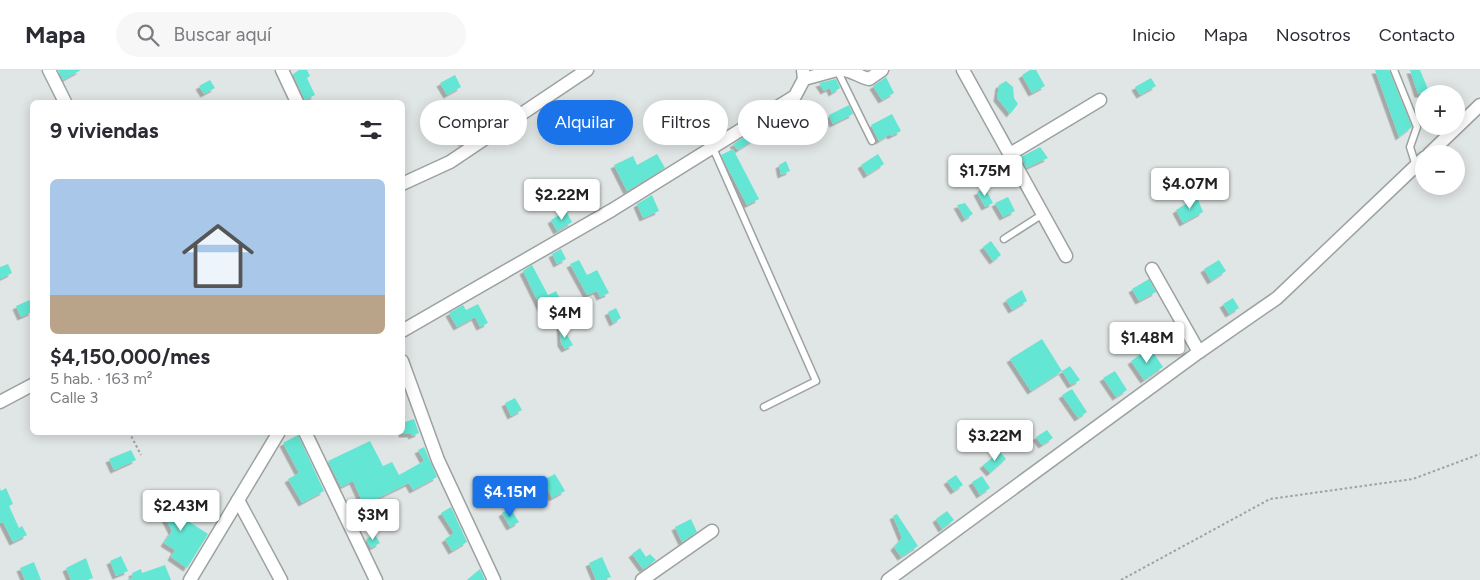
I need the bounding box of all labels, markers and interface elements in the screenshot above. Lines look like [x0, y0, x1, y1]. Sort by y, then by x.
search box [116, 12, 466, 57]
text: Mapa [25, 20, 86, 49]
icon: search [134, 21, 162, 49]
text: Buscar aquí [174, 23, 271, 46]
text: Inicio [1132, 24, 1176, 46]
text: Mapa [1204, 24, 1248, 46]
text: Nosotros [1276, 24, 1351, 46]
text: Contacto [1379, 24, 1455, 46]
map controls [1415, 85, 1465, 195]
button: + [1415, 85, 1465, 135]
chip: Comprar [420, 100, 527, 145]
chip: Alquilar [537, 100, 633, 145]
chip: Filtros [643, 100, 728, 145]
chip: Nuevo [738, 100, 828, 145]
icon: filters [357, 116, 385, 144]
text: 9 viviendas [50, 118, 159, 143]
button: − [1415, 145, 1465, 195]
pin: $1.75M [944, 154, 1026, 197]
text: $1.75M [959, 161, 1011, 180]
pin: $4.07M [1149, 168, 1231, 210]
text: $4.07M [1162, 174, 1218, 193]
pin: $2.22M [521, 178, 603, 221]
text: $2.22M [535, 185, 589, 204]
icon: home [173, 211, 263, 301]
pin: $4M [541, 296, 589, 339]
text: $4M [549, 303, 581, 322]
pin: $1.48M [1106, 322, 1188, 364]
text: $1.48M [1120, 328, 1174, 347]
text: $4,150,000/mes [50, 344, 210, 369]
text: 5 hab. · 163 m² [50, 369, 153, 388]
text: Calle 3 [50, 388, 98, 407]
pin: $3.22M [954, 420, 1036, 462]
text: $3.22M [968, 426, 1022, 445]
pin: $4.15M [469, 476, 551, 518]
text: $4.15M [484, 482, 536, 501]
pin: $2.43M [140, 490, 222, 532]
text: $2.43M [154, 496, 208, 515]
pin: $3M [349, 498, 397, 541]
text: $3M [357, 505, 389, 524]

